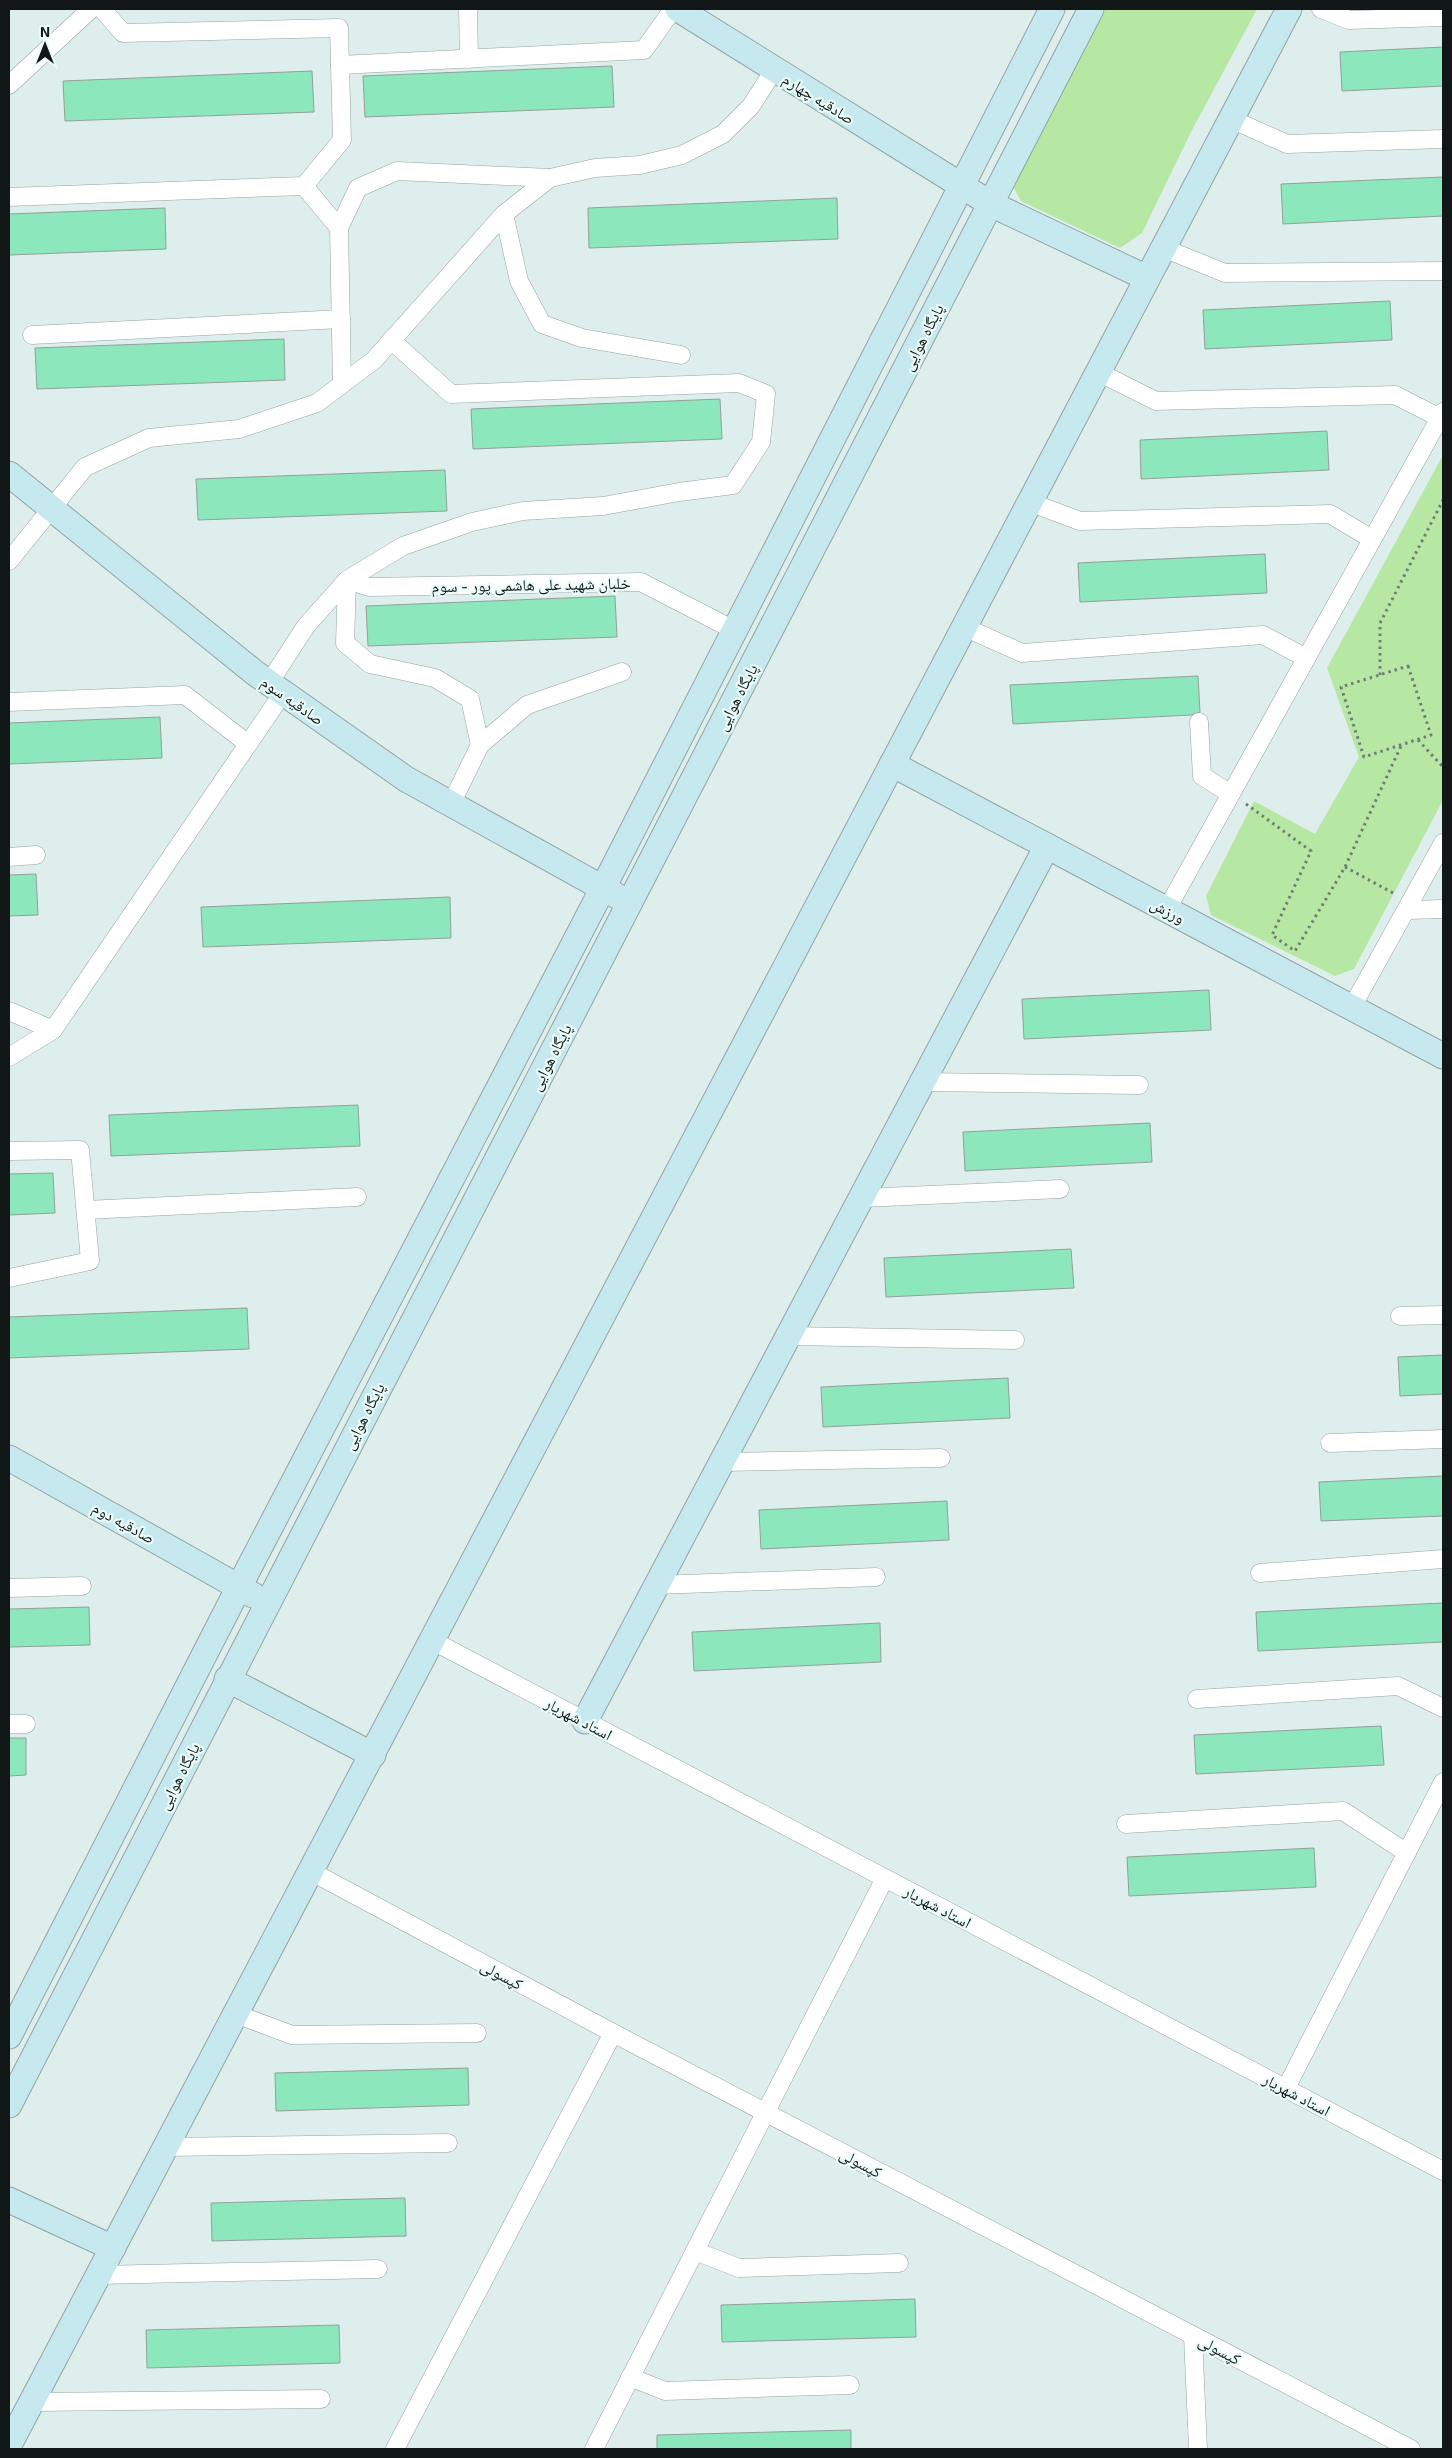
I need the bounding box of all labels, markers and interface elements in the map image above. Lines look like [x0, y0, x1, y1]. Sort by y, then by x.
north arrow [20, 20, 70, 70]
text: N [40, 23, 50, 40]
street label: صادقیه چهارم [779, 69, 858, 129]
street label: پایگاه هوایی [897, 300, 949, 374]
street label: خلبان شهید علی هاشمی پور - سوم [431, 573, 631, 597]
street label: پایگاه هوایی [711, 660, 763, 734]
street label: صادقیه سوم [257, 671, 328, 730]
street label: ورزش [1147, 893, 1188, 929]
street label: پایگاه هوایی [525, 1020, 577, 1094]
street label: پایگاه هوایی [338, 1379, 390, 1453]
street label: صادقیه دوم [88, 1497, 159, 1549]
street label: استاد شهریار [541, 1692, 616, 1744]
street label: پایگاه هوایی [153, 1739, 205, 1813]
street label: استاد شهریار [900, 1880, 975, 1932]
street label: کپسولی [477, 1955, 527, 1995]
street label: استاد شهریار [1259, 2068, 1334, 2120]
street label: کپسولی [836, 2143, 886, 2183]
street label: کپسولی [1195, 2330, 1245, 2370]

